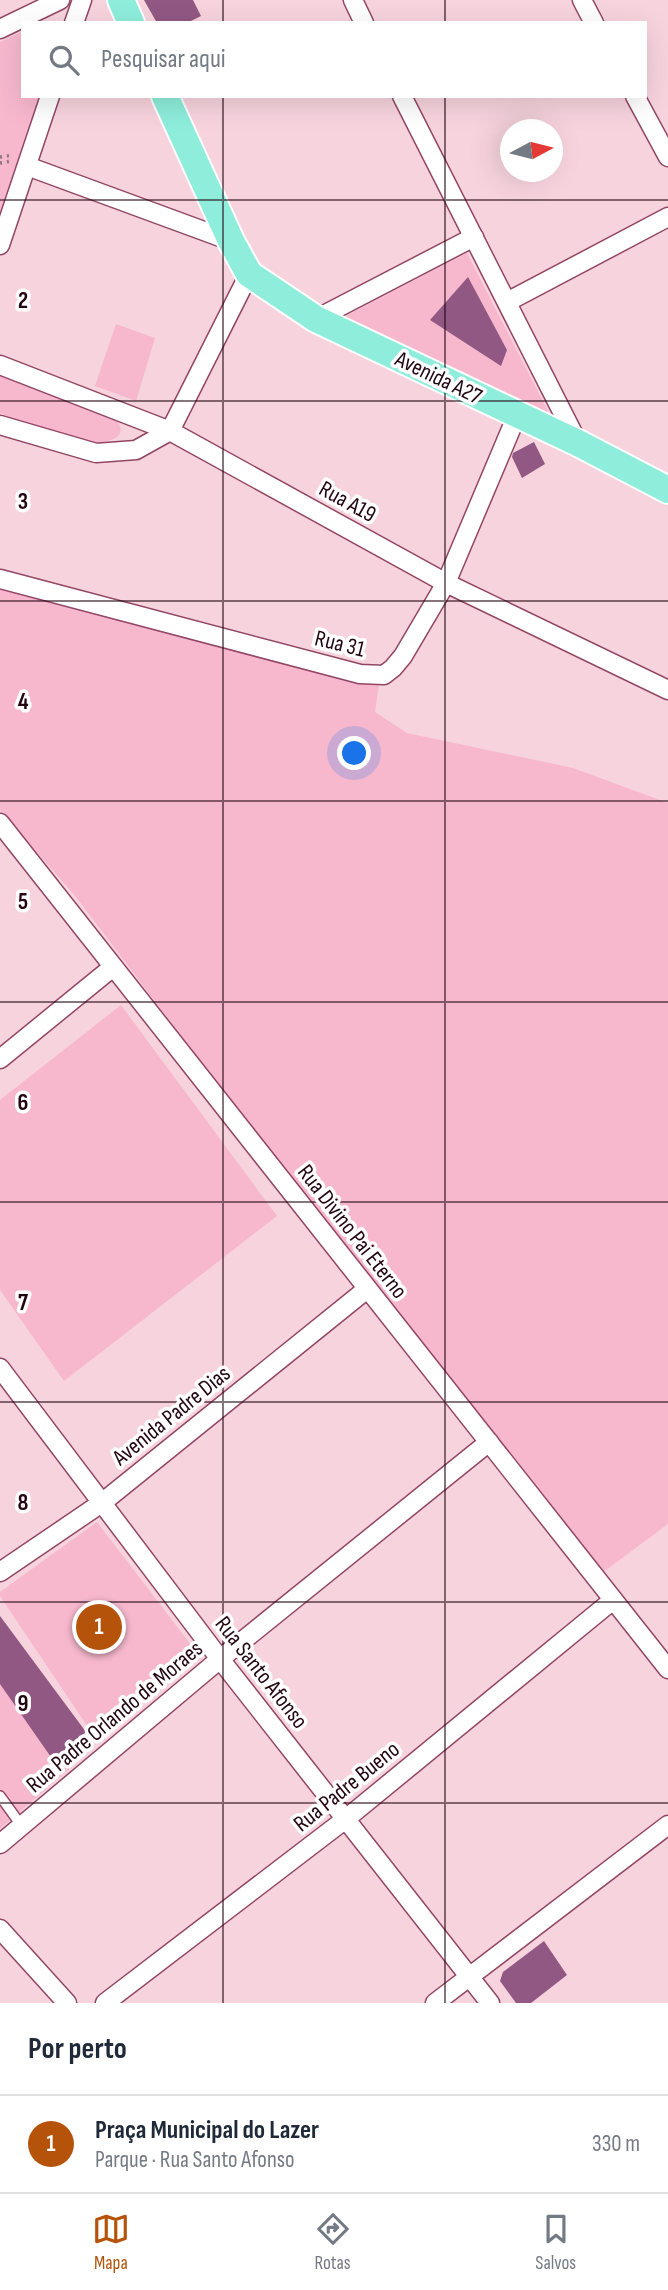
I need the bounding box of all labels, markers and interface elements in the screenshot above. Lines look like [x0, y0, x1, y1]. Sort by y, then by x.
search box [21, 21, 647, 98]
icon: search [45, 41, 83, 79]
text: Pesquisar aqui [101, 44, 226, 75]
north arrow [500, 119, 563, 182]
text: 2 [18, 287, 28, 315]
street label: Avenida A27 [390, 345, 486, 411]
street label: Rua A19 [314, 475, 381, 529]
text: 3 [18, 488, 28, 516]
street label: Rua 31 [312, 624, 368, 664]
text: 4 [18, 688, 29, 716]
your location [337, 736, 371, 770]
text: 5 [18, 888, 28, 916]
text: 6 [18, 1089, 28, 1117]
street label: Rua Divino Pai Eterno [291, 1159, 413, 1304]
text: 7 [18, 1289, 28, 1317]
street label: Avenida Padre Dias [106, 1360, 236, 1472]
text: 8 [18, 1489, 29, 1517]
pin: 1 [76, 1601, 122, 1653]
street label: Rua Santo Afonso [209, 1611, 314, 1734]
street label: Rua Padre Orlando de Moraes [21, 1635, 209, 1799]
text: 9 [18, 1690, 28, 1718]
street label: Rua Padre Bueno [288, 1736, 405, 1838]
text: Por perto [28, 2031, 127, 2067]
text: Praça Municipal do Lazer [95, 2115, 319, 2146]
text: 1 [46, 2130, 56, 2158]
text: 330 m [592, 2130, 640, 2158]
text: Parque · Rua Santo Afonso [95, 2146, 295, 2174]
tab: Mapa [92, 2210, 130, 2275]
tab: Rotas [314, 2210, 352, 2275]
tab: Salvos [535, 2210, 576, 2275]

